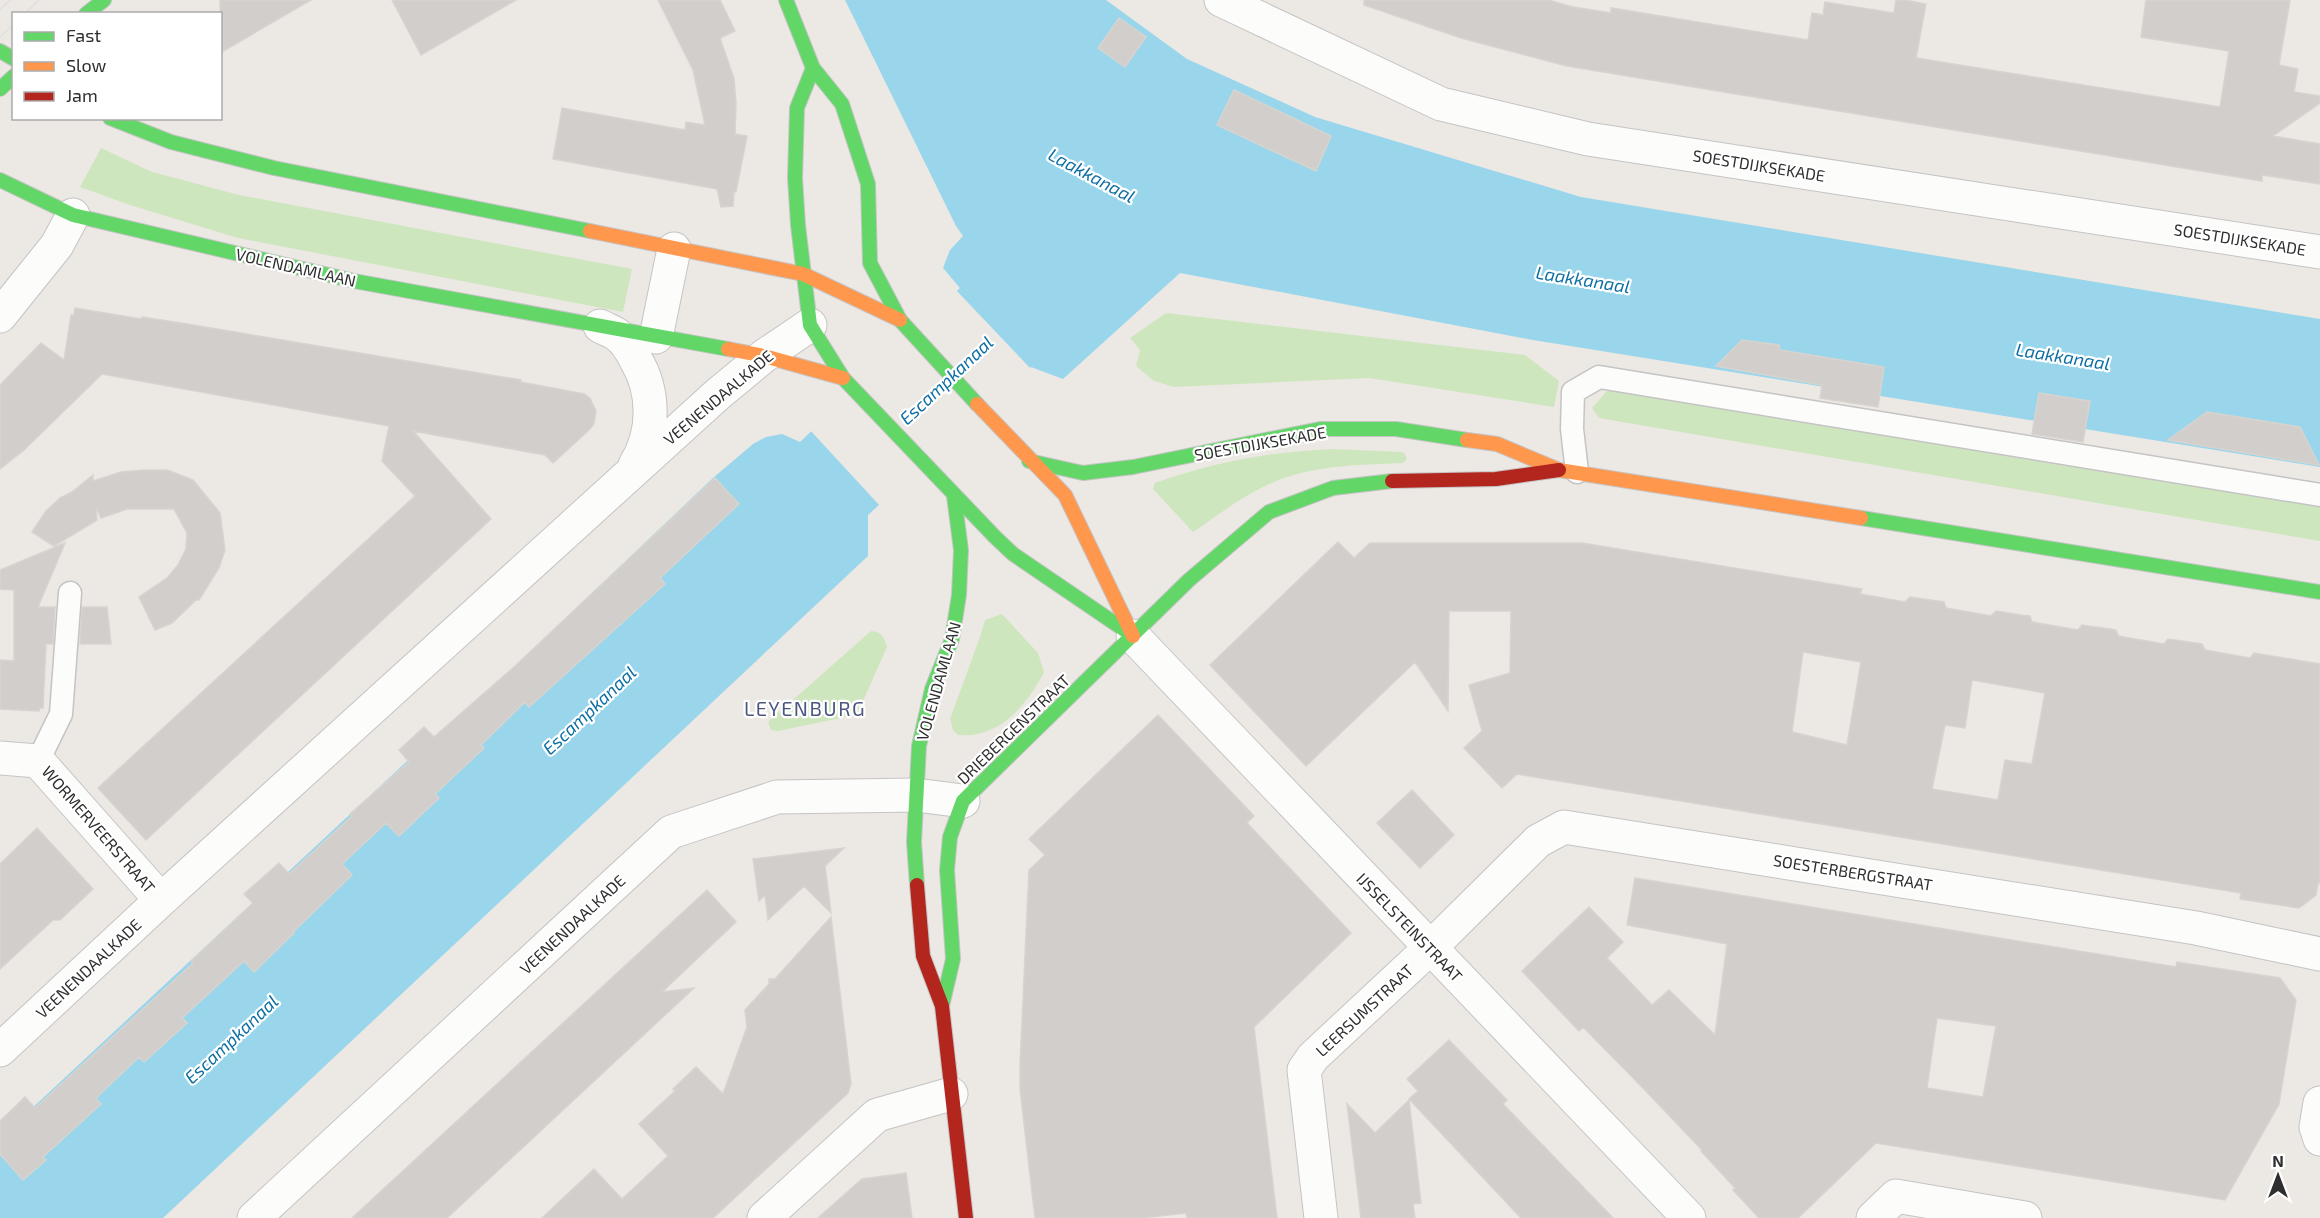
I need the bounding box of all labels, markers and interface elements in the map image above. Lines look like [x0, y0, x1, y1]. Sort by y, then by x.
legend [12, 12, 222, 120]
text: Fast [66, 24, 101, 46]
text: Slow [66, 54, 107, 76]
text: Jam [66, 84, 98, 106]
water label: Laakkanaal [1045, 143, 1139, 207]
street label: SOESTDIJKSEKADE [1692, 145, 1826, 185]
street label: SOESTDIJKSEKADE [2173, 219, 2307, 259]
street label: VOLENDAMLAAN [234, 244, 358, 290]
water label: Laakkanaal [1534, 261, 1632, 297]
water label: Escampkanaal [895, 331, 997, 429]
water label: Laakkanaal [2014, 338, 2112, 374]
street label: VEENENDAALKADE [659, 346, 777, 448]
street label: SOESTDIJKSEKADE [1193, 422, 1327, 464]
street label: VOLENDAMLAAN [912, 619, 964, 743]
water label: Escampkanaal [538, 661, 640, 759]
street label: DRIEBERGENSTRAAT [953, 670, 1073, 788]
district label: LEYENBURG [744, 696, 866, 720]
street label: WORMERVEERSTRAAT [39, 761, 159, 897]
street label: SOESTERBERGSTRAAT [1772, 850, 1934, 894]
street label: IJSSELSTEINSTRAAT [1353, 869, 1467, 985]
street label: VEENENDAALKADE [515, 870, 629, 978]
street label: VEENENDAALKADE [31, 914, 145, 1022]
street label: LEERSUMSTRAAT [1311, 960, 1417, 1060]
water label: Escampkanaal [180, 990, 282, 1088]
north arrow [2248, 1146, 2308, 1206]
text: N [2272, 1151, 2284, 1170]

